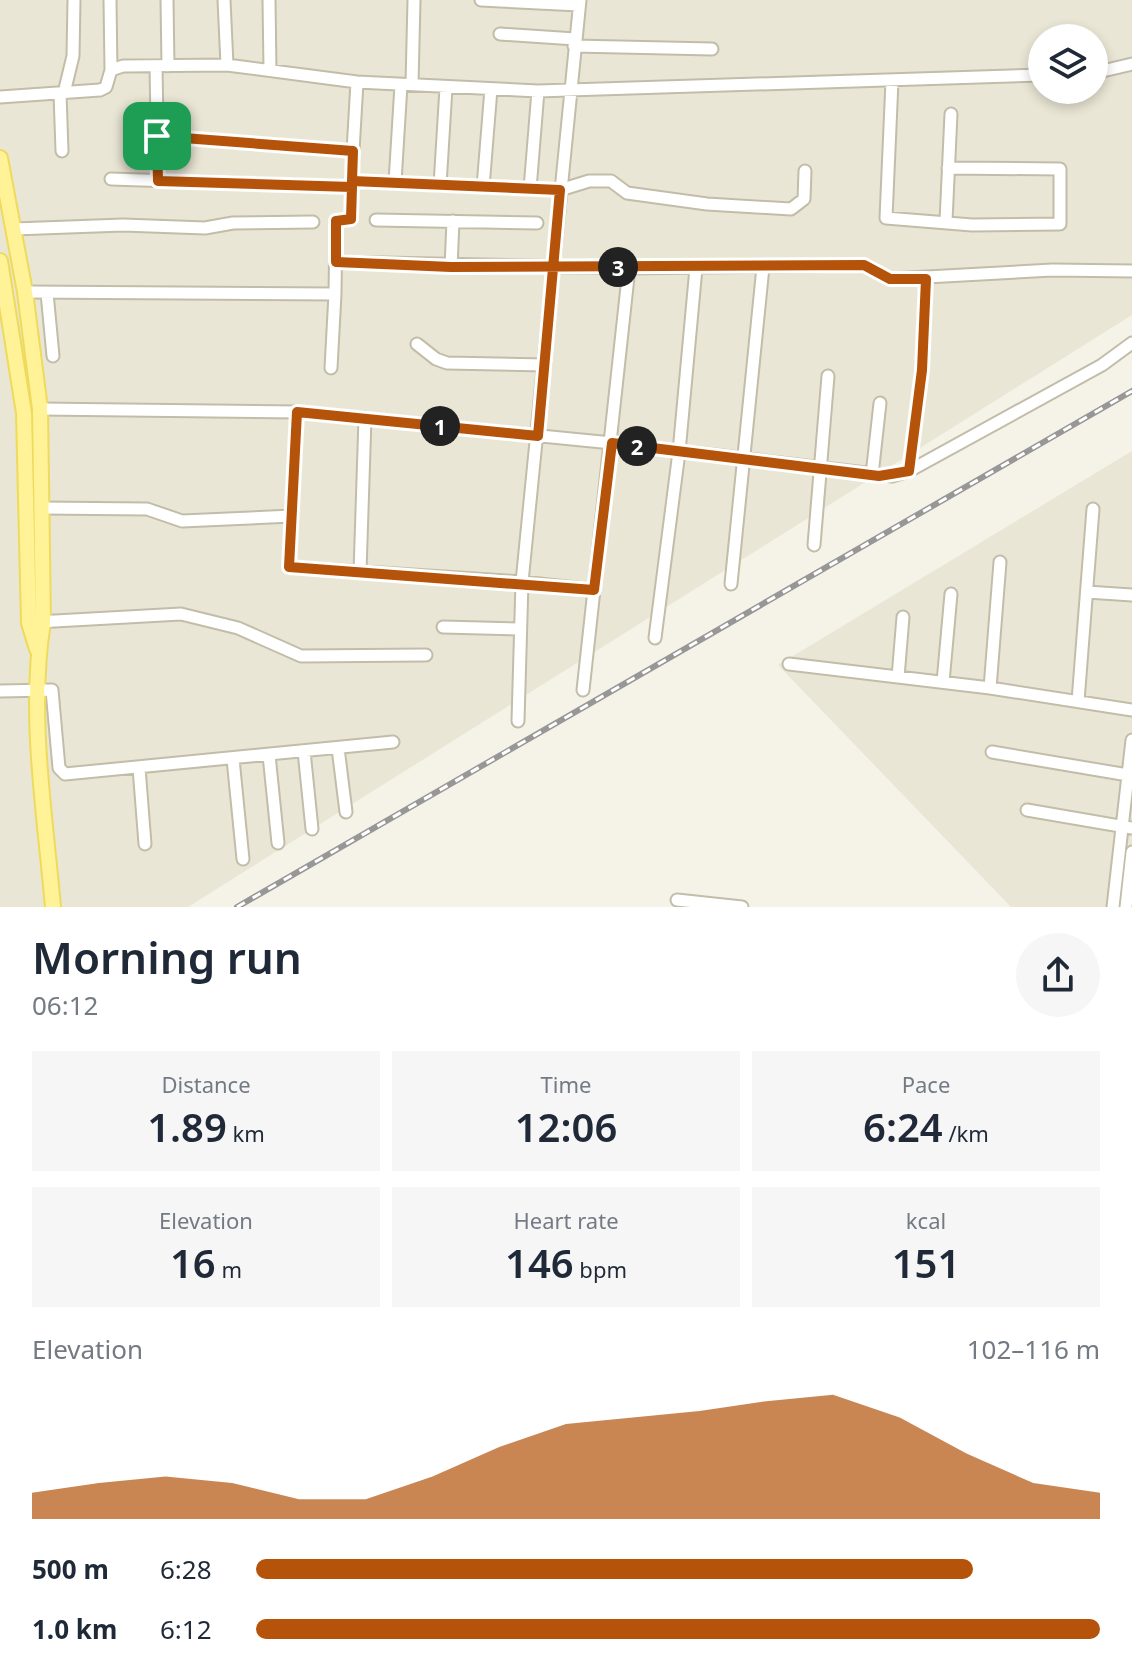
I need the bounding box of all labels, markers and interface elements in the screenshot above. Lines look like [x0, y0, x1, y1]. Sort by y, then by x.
map controls [1028, 24, 1108, 104]
button: layers [1028, 24, 1108, 104]
pin [123, 102, 191, 170]
icon: arrive [135, 114, 179, 158]
pin: 3 [598, 247, 638, 287]
text: 3 [612, 252, 624, 282]
pin: 1 [420, 406, 460, 446]
text: 1 [434, 411, 446, 441]
pin: 2 [617, 426, 657, 466]
text: 2 [631, 431, 643, 461]
text: Morning run [32, 927, 302, 987]
button: share [1016, 933, 1100, 1017]
text: 06:12 [32, 987, 98, 1023]
text: Distance [161, 1069, 251, 1099]
text: Time [541, 1069, 591, 1099]
text: Pace [902, 1069, 950, 1099]
text: 1.89 [147, 1099, 227, 1154]
text: 12:06 [515, 1099, 617, 1154]
text: 6:24 [863, 1099, 943, 1154]
text: km [227, 1118, 265, 1148]
text: /km [943, 1118, 989, 1148]
text: Elevation [159, 1205, 253, 1235]
text: Heart rate [513, 1205, 619, 1235]
text: kcal [906, 1205, 946, 1235]
text: 16 [170, 1235, 216, 1290]
text: 146 [505, 1235, 574, 1290]
text: 151 [892, 1235, 960, 1290]
text: m [216, 1254, 242, 1284]
text: bpm [574, 1254, 627, 1284]
text: Elevation [32, 1331, 143, 1367]
text: 102–116 m [967, 1331, 1100, 1367]
text: 500 m [32, 1551, 109, 1587]
text: 6:28 [160, 1551, 212, 1587]
text: 1.0 km [32, 1611, 117, 1647]
text: 6:12 [160, 1611, 212, 1647]

